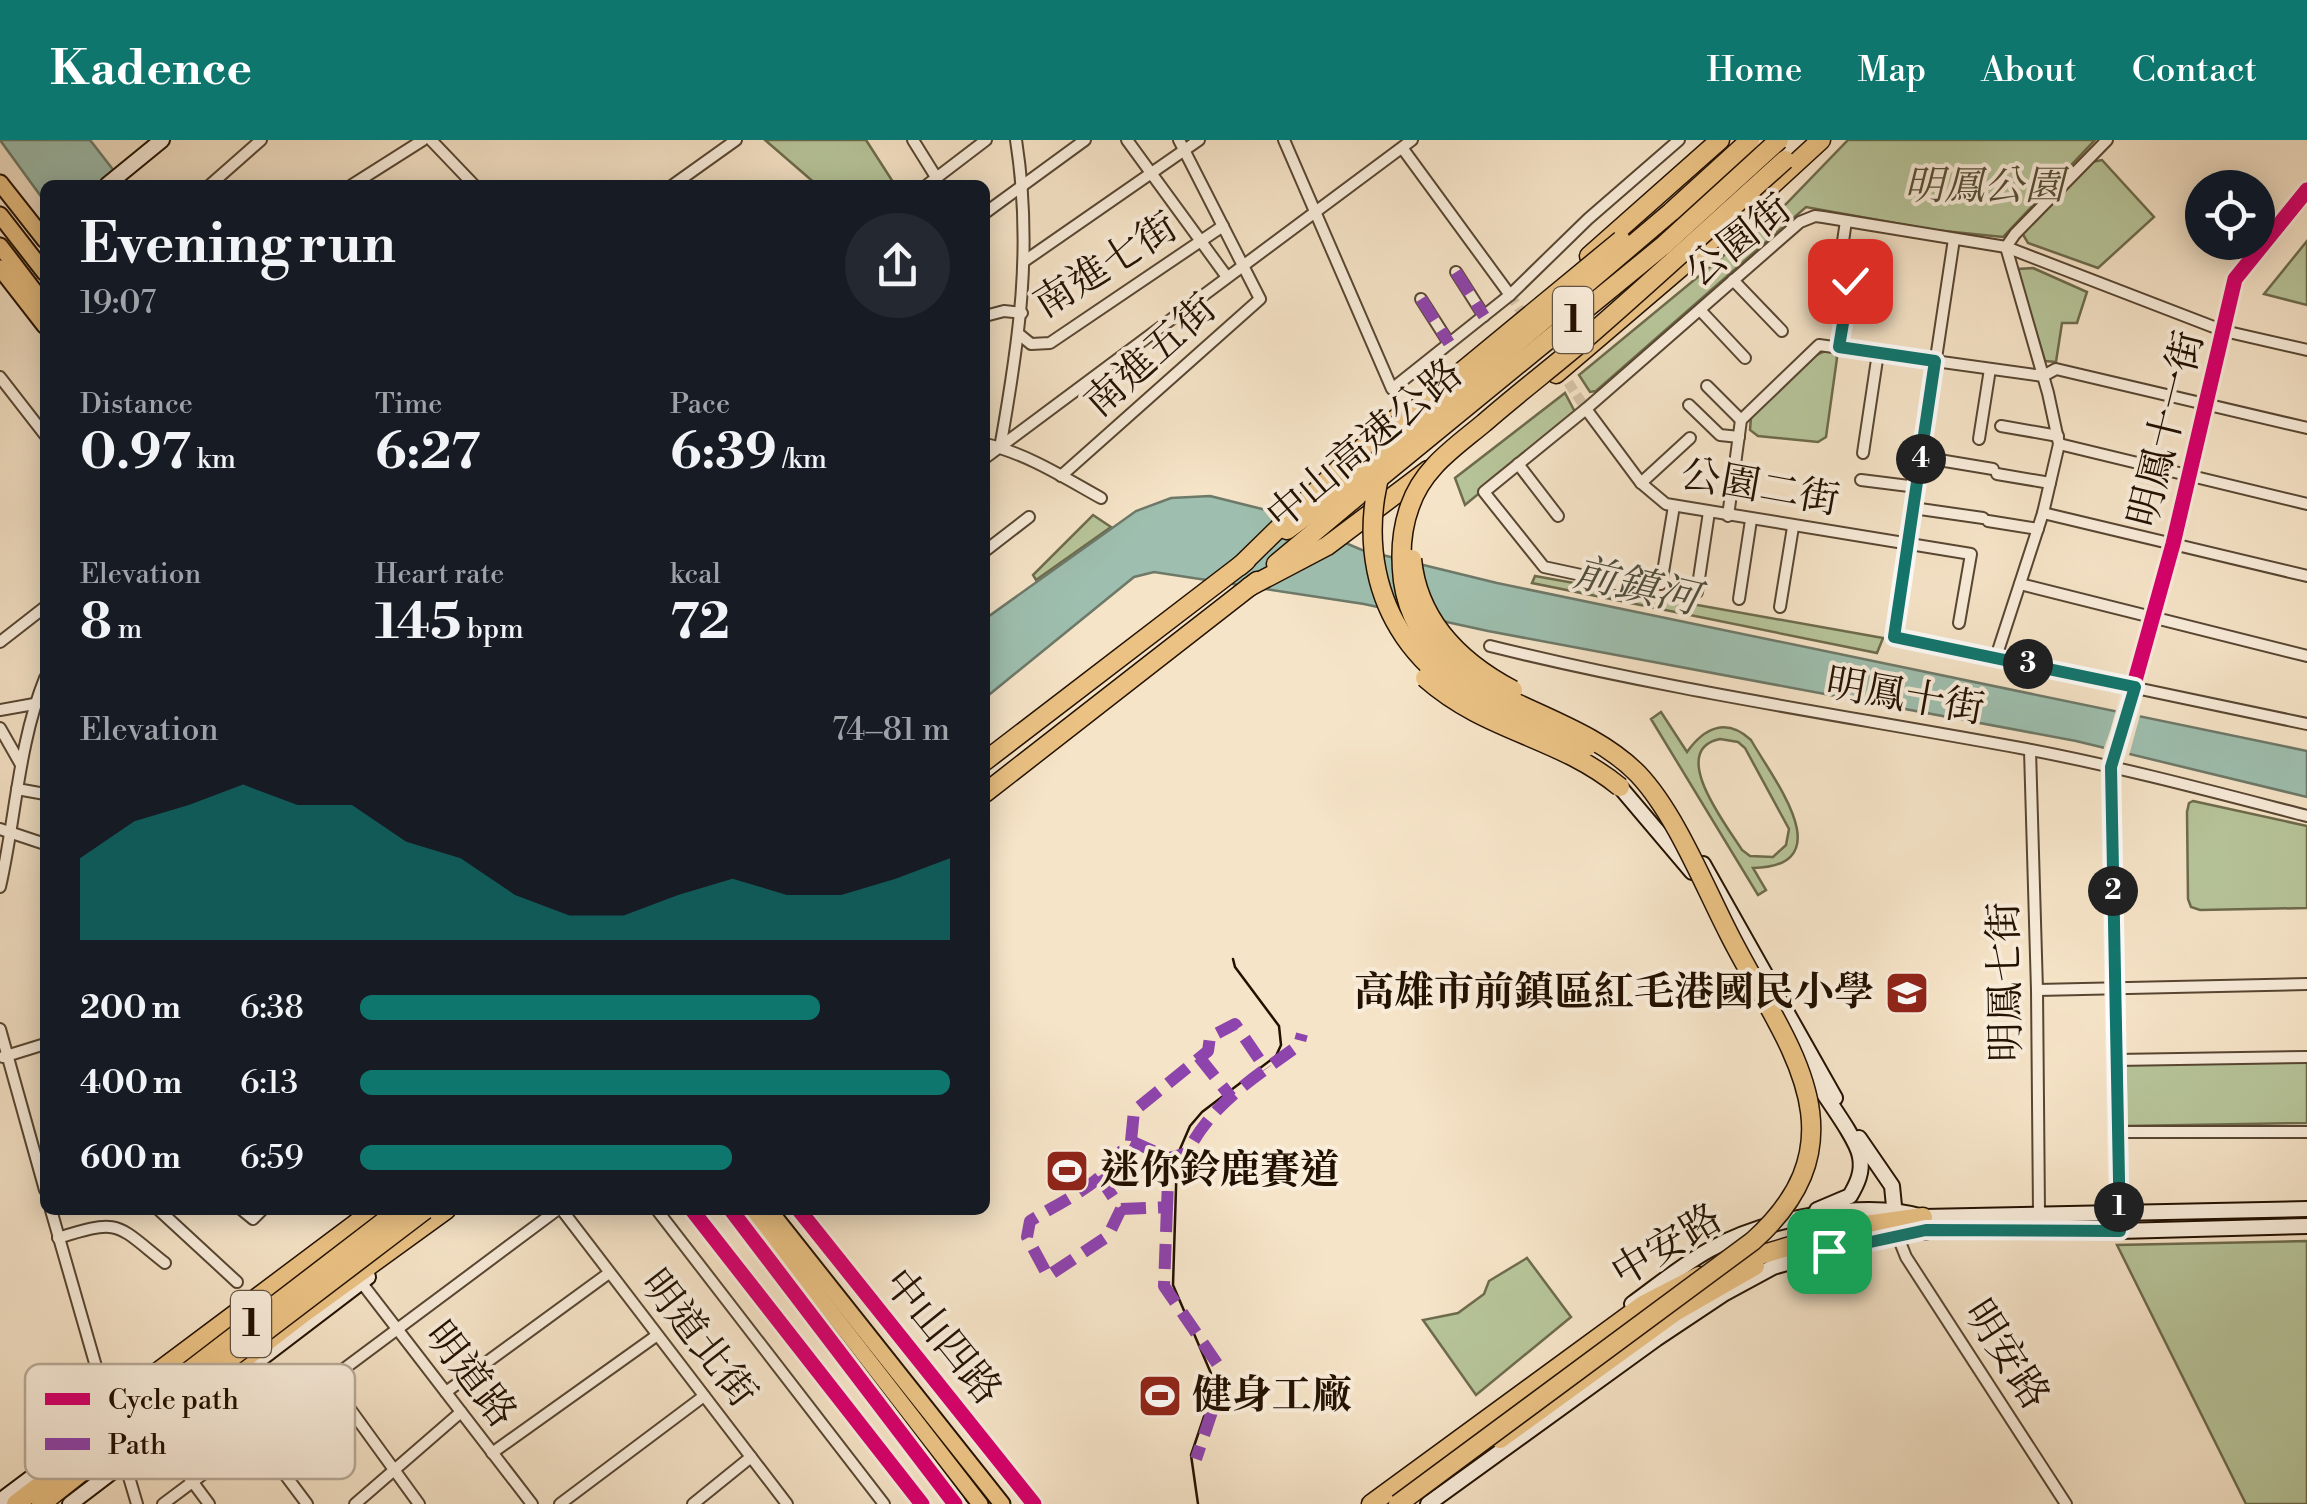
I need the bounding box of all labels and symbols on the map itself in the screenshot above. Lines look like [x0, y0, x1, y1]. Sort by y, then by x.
park label: 明鳳公園 [1904, 162, 2070, 212]
street label: 公園街 [1676, 184, 1802, 298]
street label: 南進七街 [1025, 202, 1187, 330]
pin [1808, 239, 1893, 324]
street label: 南進五街 [1075, 284, 1227, 428]
road number: 1 [1553, 287, 1593, 353]
street label: 明鳳十一街 [2119, 326, 2215, 532]
street label: 中山高速公路 [1257, 349, 1473, 541]
pin: 4 [1896, 434, 1946, 484]
street label: 公園二街 [1677, 449, 1843, 527]
water label: 前鎮河 [1569, 547, 1710, 629]
pin: 3 [2003, 639, 2053, 689]
street label: 明鳳十街 [1822, 658, 1988, 736]
pin: 2 [2088, 866, 2138, 916]
street label: 明鳳七街 [1980, 902, 2032, 1062]
place label: 高雄市前鎮區紅毛港國民小學 [1354, 968, 1874, 1018]
school or university icon: 高雄市前鎮區紅毛港國民小學 [1884, 970, 1930, 1016]
place label: 迷你鈴鹿賽道 [1100, 1146, 1340, 1196]
sports icon: 迷你鈴鹿賽道 [1044, 1148, 1090, 1194]
pin: 1 [2094, 1182, 2144, 1232]
street label: 中安路 [1603, 1194, 1731, 1298]
pin [1787, 1209, 1872, 1294]
street label: 中山四路 [872, 1259, 1012, 1415]
street label: 明道北街 [629, 1261, 767, 1417]
road number: 1 [231, 1291, 271, 1357]
street label: 明安路 [1952, 1291, 2060, 1419]
street label: 明道路 [413, 1312, 527, 1438]
legend [25, 1364, 355, 1479]
place label: 健身工廠 [1192, 1371, 1352, 1421]
sports icon: 健身工廠 [1137, 1373, 1183, 1419]
text: Cycle path [108, 1383, 239, 1418]
text: Path [108, 1428, 167, 1463]

